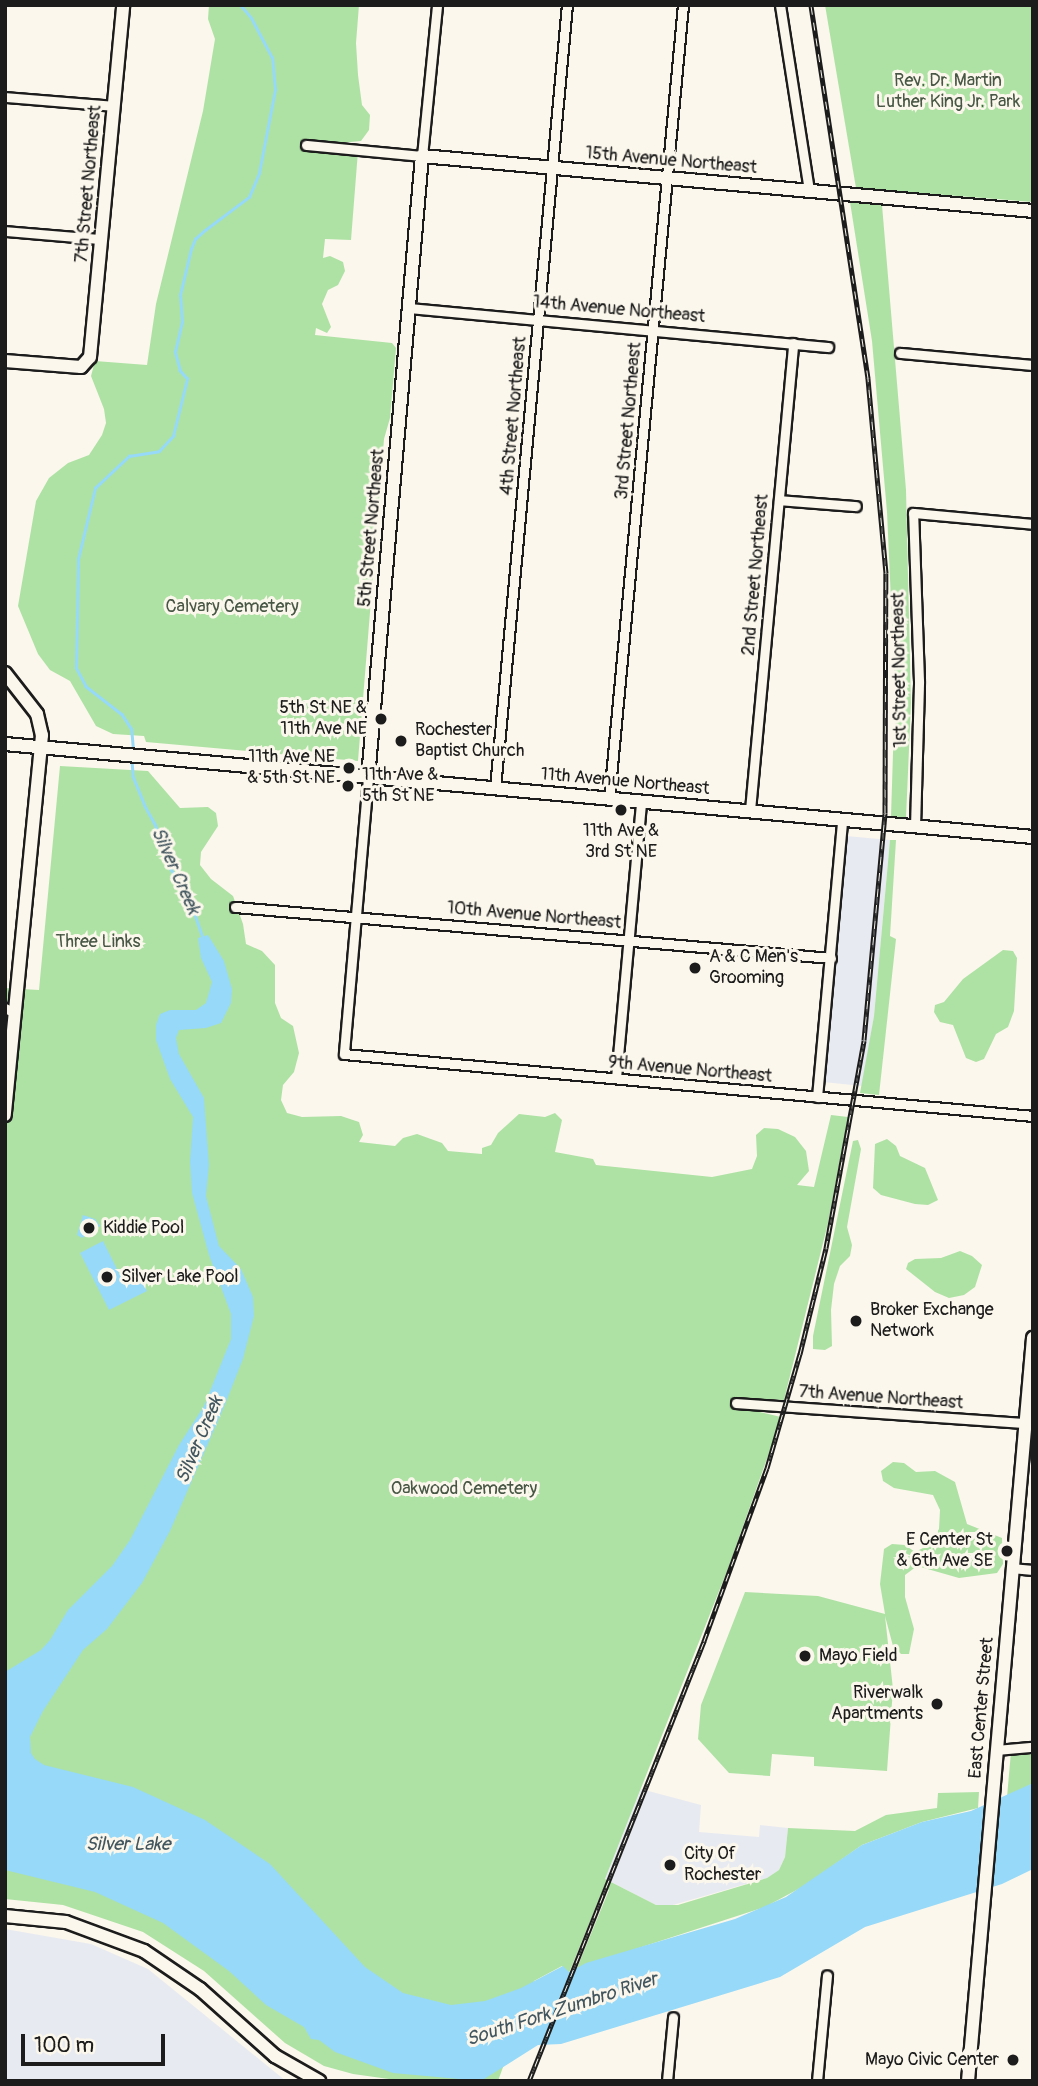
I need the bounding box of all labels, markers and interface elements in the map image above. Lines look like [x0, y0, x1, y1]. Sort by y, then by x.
park label: Rev. Dr. Martin Luther King Jr. Park [876, 71, 1020, 114]
street label: 7th Street Northeast [71, 104, 107, 264]
street label: 15th Avenue Northeast [584, 143, 758, 179]
street label: 14th Avenue Northeast [532, 292, 706, 328]
street label: 4th Street Northeast [496, 336, 532, 496]
street label: 3rd Street Northeast [611, 341, 647, 501]
street label: 5th Street Northeast [354, 448, 390, 608]
street label: 2nd Street Northeast [738, 493, 774, 657]
street label: 1st Street Northeast [888, 592, 912, 748]
park label: Calvary Cemetery [165, 596, 299, 618]
place label: 5th St NE & 11th Ave NE [279, 698, 367, 740]
marker: 5th St NE & 11th Ave NE [373, 711, 389, 727]
place label: Rochester Baptist Church [415, 720, 524, 762]
marker: Rochester Baptist Church [393, 733, 409, 749]
place label: 11th Ave NE & 5th St NE [247, 747, 335, 790]
marker: 11th Ave NE & 5th St NE [341, 760, 357, 776]
street label: 11th Avenue Northeast [540, 764, 710, 800]
place label: 11th Ave & 5th St NE [362, 765, 438, 808]
marker: 11th Ave & 5th St NE [340, 778, 356, 794]
marker: 11th Ave & 3rd St NE [613, 802, 629, 818]
place label: 11th Ave & 3rd St NE [583, 821, 659, 864]
water label: Silver Creek [146, 824, 204, 918]
street label: 10th Avenue Northeast [446, 898, 622, 934]
park label: Three Links [55, 931, 141, 953]
place label: A & C Men's Grooming [709, 947, 798, 990]
marker: A & C Men's Grooming [687, 960, 703, 976]
street label: 9th Avenue Northeast [607, 1052, 773, 1088]
place label: Kiddie Pool [103, 1217, 184, 1239]
marker: Kiddie Pool [81, 1220, 97, 1236]
place label: Silver Lake Pool [121, 1266, 239, 1288]
marker: Silver Lake Pool [99, 1269, 115, 1285]
place label: Broker Exchange Network [870, 1300, 994, 1342]
marker: Broker Exchange Network [848, 1313, 864, 1329]
street label: 7th Avenue Northeast [798, 1381, 964, 1415]
water label: Silver Creek [171, 1393, 229, 1487]
park label: Oakwood Cemetery [391, 1478, 537, 1500]
place label: E Center St & 6th Ave SE [896, 1530, 993, 1572]
marker: E Center St & 6th Ave SE [999, 1543, 1015, 1559]
street label: East Center Street [965, 1636, 999, 1780]
place label: Mayo Field [819, 1645, 898, 1667]
marker: Mayo Field [797, 1648, 813, 1664]
place label: Riverwalk Apartments [831, 1683, 923, 1726]
marker: Riverwalk Apartments [929, 1696, 945, 1712]
water label: Silver Lake [86, 1834, 170, 1856]
place label: City Of Rochester [684, 1844, 761, 1886]
marker: City Of Rochester [662, 1857, 678, 1873]
water label: South Fork Zumbro River [464, 1968, 660, 2052]
scale bar [24, 2020, 168, 2064]
text: 100 m [34, 2032, 94, 2059]
place label: Mayo Civic Center [865, 2049, 999, 2071]
marker: Mayo Civic Center [1005, 2052, 1021, 2068]

